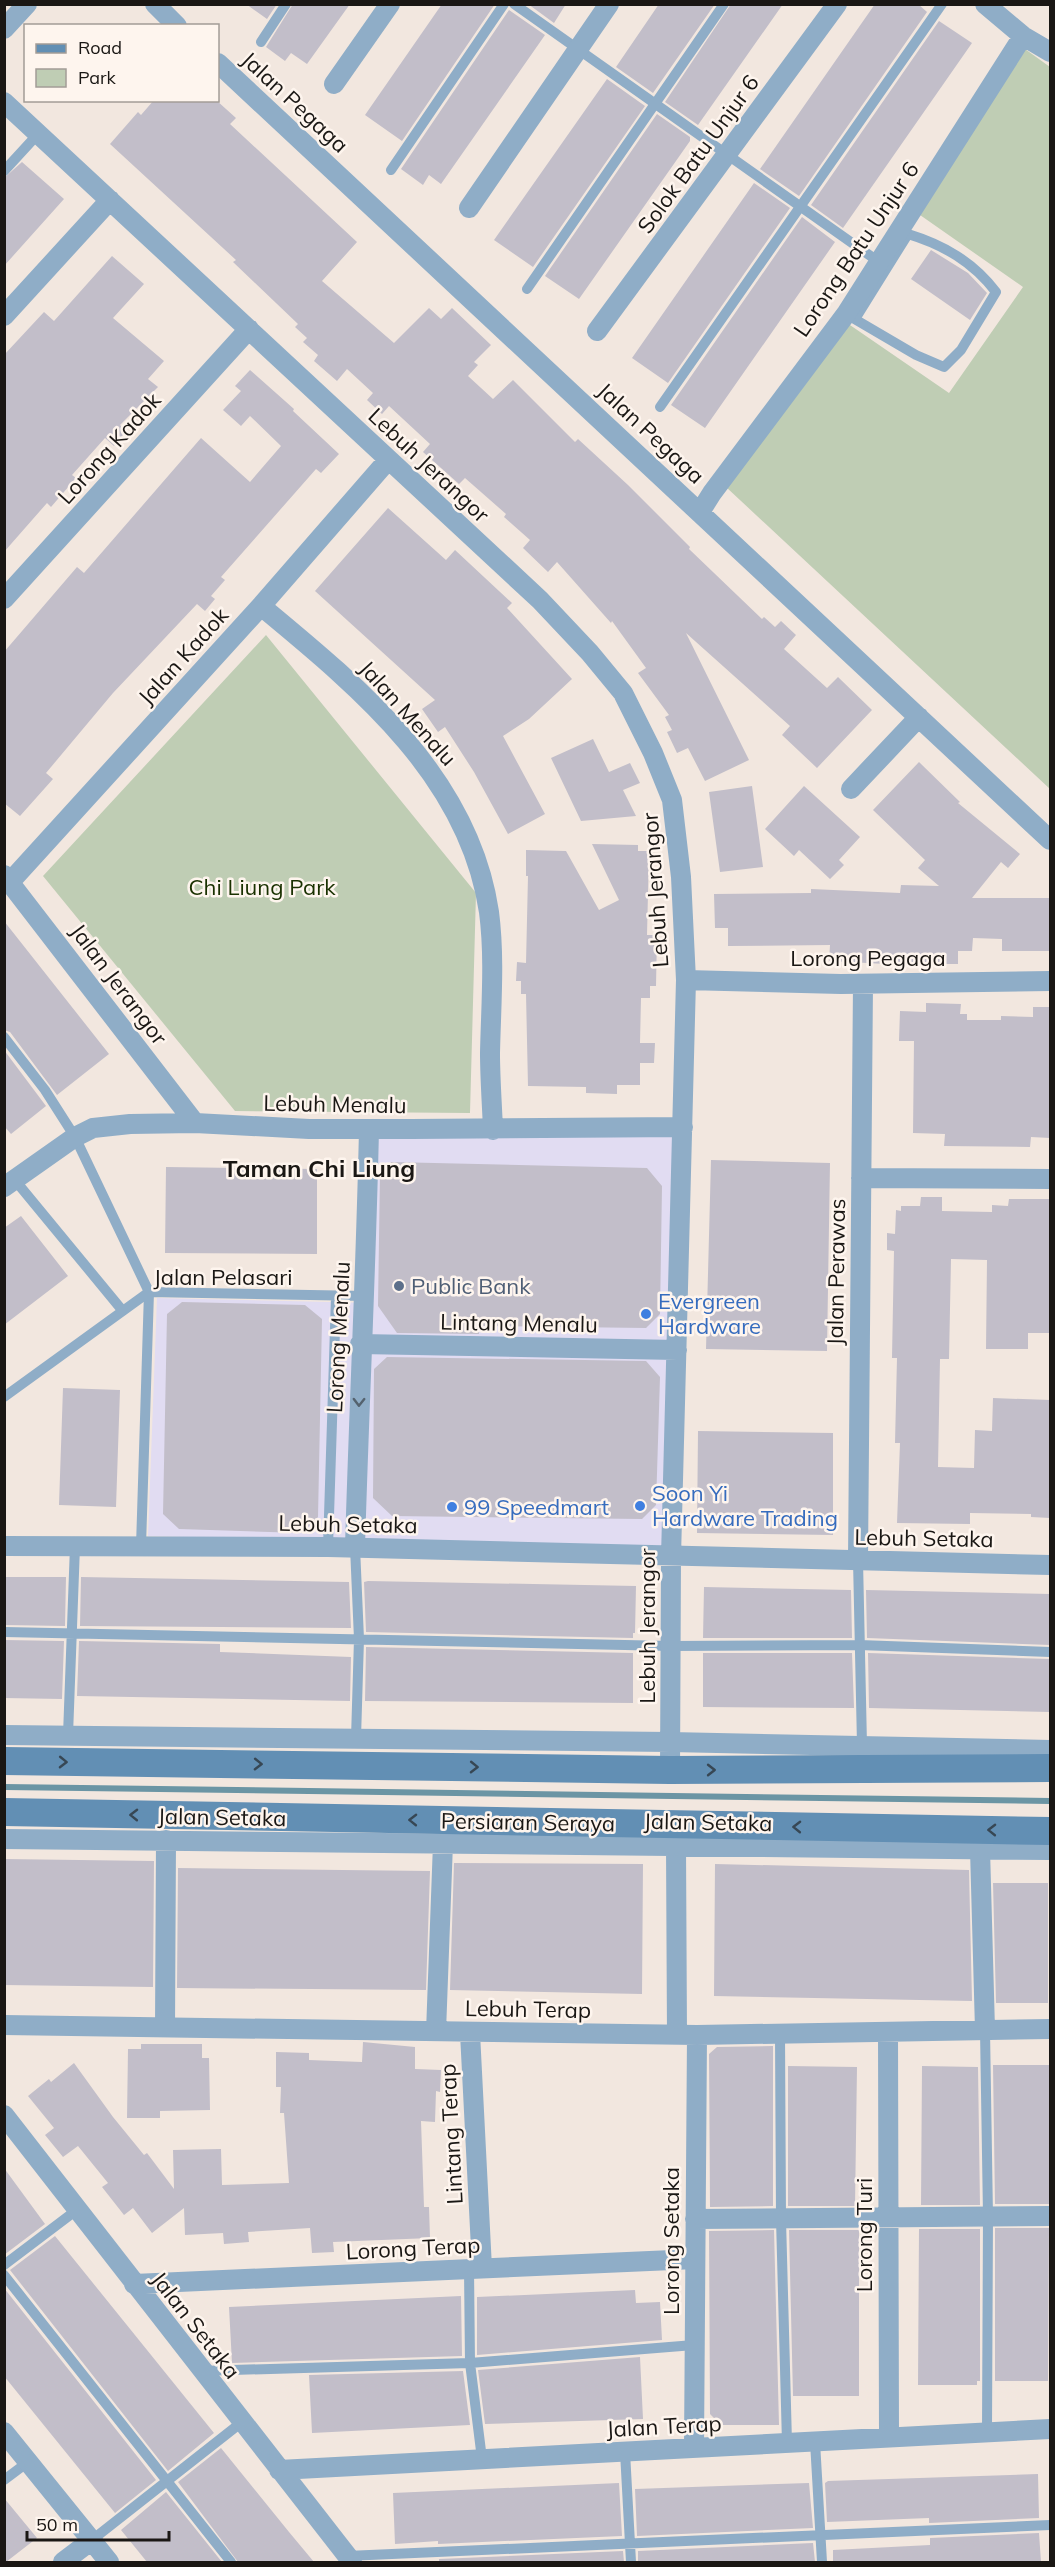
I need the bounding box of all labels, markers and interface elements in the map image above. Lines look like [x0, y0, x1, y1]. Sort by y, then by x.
legend [24, 24, 219, 102]
text: Road [78, 36, 122, 59]
street label: Jalan Pegaga [236, 45, 354, 159]
text: Park [78, 66, 117, 89]
street label: Solok Batu Unjur 6 [631, 69, 765, 239]
street label: Lorong Batu Unjur 6 [787, 156, 925, 342]
street label: Jalan Pegaga [592, 376, 710, 490]
street label: Lorong Kadok [51, 386, 167, 510]
street label: Lebuh Jerangor [363, 402, 495, 528]
street label: Jalan Kadok [132, 601, 235, 711]
street label: Jalan Menalu [353, 654, 463, 772]
street label: Lebuh Jerangor [636, 812, 674, 968]
park label: Chi Liung Park [188, 873, 336, 901]
street label: Jalan Jerangor [64, 918, 174, 1050]
street label: Lorong Pegaga [790, 944, 946, 972]
street label: Lebuh Menalu [263, 1089, 407, 1119]
district label: Taman Chi Liung [223, 1153, 415, 1183]
street label: Jalan Perawas [821, 1198, 851, 1346]
street label: Lorong Menalu [320, 1261, 356, 1413]
street label: Jalan Pelasari [153, 1263, 293, 1291]
place label: Public Bank [411, 1272, 531, 1300]
marker: Public Bank [392, 1279, 406, 1293]
place label: Evergreen Hardware [658, 1287, 761, 1340]
marker: Evergreen Hardware [639, 1307, 653, 1321]
street label: Lintang Menalu [440, 1308, 598, 1338]
one-way arrow [352, 1398, 365, 1407]
place label: Soon Yi Hardware Trading [652, 1479, 838, 1532]
place label: 99 Speedmart [464, 1493, 609, 1521]
marker: Soon Yi Hardware Trading [633, 1499, 647, 1513]
marker: 99 Speedmart [445, 1500, 459, 1514]
street label: Lebuh Setaka [278, 1509, 418, 1539]
street label: Lebuh Setaka [854, 1523, 994, 1553]
street label: Lebuh Jerangor [633, 1548, 661, 1704]
one-way arrow [58, 1756, 67, 1768]
one-way arrow [253, 1758, 262, 1770]
one-way arrow [469, 1761, 478, 1773]
one-way arrow [706, 1764, 715, 1776]
street label: Jalan Setaka [158, 1802, 286, 1832]
street label: Persiaran Seraya [441, 1806, 615, 1838]
street label: Jalan Setaka [644, 1807, 772, 1837]
one-way arrow [130, 1809, 139, 1821]
one-way arrow [409, 1813, 418, 1826]
one-way arrow [793, 1820, 802, 1833]
one-way arrow [988, 1824, 997, 1836]
street label: Lebuh Terap [465, 1994, 591, 2024]
street label: Lintang Terap [433, 2063, 469, 2205]
street label: Lorong Setaka [657, 2167, 685, 2315]
street label: Lorong Turi [850, 2178, 878, 2292]
street label: Lorong Terap [345, 2230, 481, 2266]
street label: Jalan Setaka [145, 2266, 247, 2384]
street label: Jalan Terap [606, 2409, 722, 2443]
scale bar [27, 2504, 170, 2542]
text: 50 m [36, 2513, 78, 2536]

